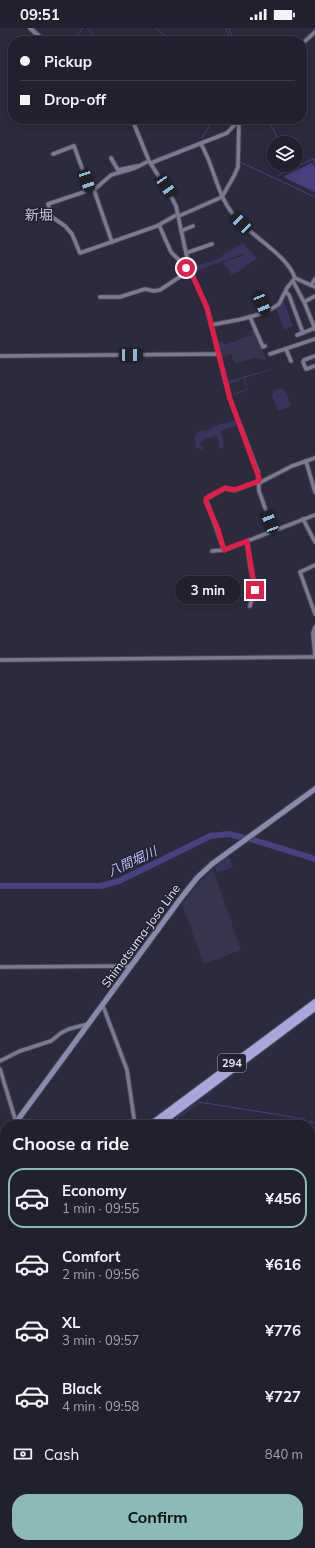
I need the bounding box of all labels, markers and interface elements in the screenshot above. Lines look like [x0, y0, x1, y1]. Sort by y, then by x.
text: 09:51 [20, 5, 60, 24]
text: Pickup [44, 52, 92, 71]
text: Drop-off [44, 90, 106, 109]
map controls [267, 136, 303, 172]
button: layers [267, 136, 303, 172]
car [78, 168, 96, 194]
car [154, 173, 178, 199]
district label: 新堀 [25, 206, 53, 224]
car [228, 210, 254, 236]
route start [177, 259, 195, 277]
car [252, 291, 272, 317]
car [119, 349, 143, 361]
car [260, 509, 280, 535]
callout: 3 min [175, 576, 241, 604]
route end [246, 581, 264, 599]
text: 3 min [191, 582, 225, 598]
water label: 八間堀川 [105, 842, 161, 879]
street label: Shimotsuma-Joso Line [98, 881, 183, 990]
road number: 294 [218, 1054, 246, 1072]
text: Choose a ride [12, 1132, 129, 1155]
icon: car [14, 1180, 50, 1216]
text: Economy [62, 1181, 127, 1200]
text: ¥456 [265, 1189, 301, 1208]
text: 1 min · 09:55 [62, 1200, 139, 1216]
icon: car [14, 1246, 50, 1282]
text: Comfort [62, 1247, 120, 1266]
text: ¥616 [265, 1255, 301, 1274]
text: 2 min · 09:56 [62, 1266, 139, 1282]
icon: car [14, 1312, 50, 1348]
text: XL [62, 1313, 80, 1332]
text: ¥776 [265, 1321, 301, 1340]
text: 3 min · 09:57 [62, 1332, 139, 1348]
icon: car [14, 1378, 50, 1414]
text: Black [62, 1379, 101, 1398]
text: ¥727 [265, 1387, 301, 1406]
text: 4 min · 09:58 [62, 1398, 139, 1414]
icon: cash [12, 1443, 34, 1465]
text: Cash [44, 1445, 79, 1464]
text: 840 m [265, 1446, 303, 1462]
button: Confirm [12, 1494, 303, 1540]

